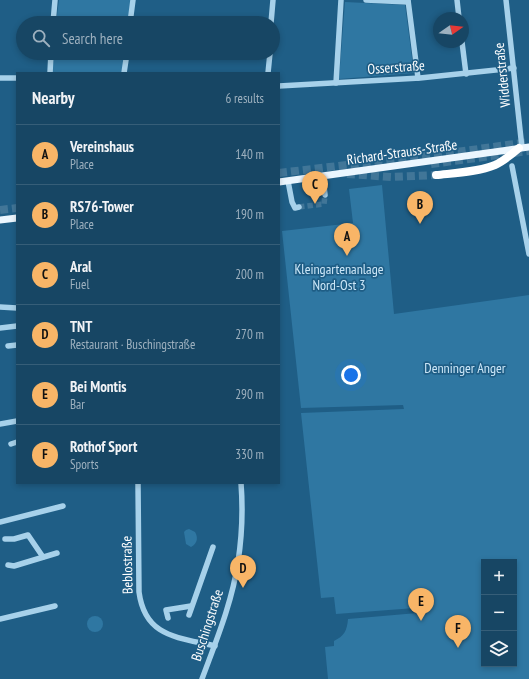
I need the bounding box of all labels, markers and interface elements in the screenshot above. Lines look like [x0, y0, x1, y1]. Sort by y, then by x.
north arrow [433, 12, 469, 48]
search box [16, 16, 280, 60]
icon: search [30, 27, 52, 49]
text: Search here [62, 29, 123, 48]
street label: Widderstraße [490, 42, 514, 108]
street label: Osserstraße [367, 56, 425, 78]
text: Nearby [32, 87, 75, 109]
text: 6 results [225, 90, 264, 107]
street label: Richard-Strauss-Straße [346, 135, 459, 169]
text: Vereinshaus [70, 137, 134, 156]
text: A [42, 146, 48, 163]
text: 140 m [235, 146, 264, 163]
text: Place [70, 156, 94, 173]
pin: C [302, 171, 328, 204]
pin: B [407, 191, 433, 224]
text: RS76-Tower [70, 197, 134, 216]
text: B [42, 206, 48, 223]
text: 190 m [235, 206, 264, 223]
text: Place [70, 216, 94, 233]
pin: A [334, 223, 360, 256]
text: Aral [70, 257, 92, 276]
park label: Kleingartenanlage Nord-Ost 3 [294, 260, 384, 294]
text: C [42, 266, 48, 283]
text: 200 m [235, 266, 264, 283]
text: Fuel [70, 276, 89, 293]
text: TNT [70, 317, 92, 336]
text: D [42, 326, 48, 343]
text: 270 m [235, 326, 264, 343]
text: Restaurant · Buschingstraße [70, 336, 195, 353]
park label: Denninger Anger [424, 359, 506, 377]
your location [341, 365, 361, 385]
text: Bei Montis [70, 377, 127, 396]
text: E [42, 386, 48, 403]
text: 290 m [235, 386, 264, 403]
text: Bar [70, 396, 85, 413]
text: Rothof Sport [70, 437, 137, 456]
text: F [42, 446, 48, 463]
text: 330 m [235, 446, 264, 463]
text: Sports [70, 456, 99, 473]
street label: Beblostraße [117, 535, 137, 594]
pin: D [230, 555, 256, 588]
map controls [481, 559, 517, 667]
button: + [481, 559, 517, 595]
street label: Buschingstraße [187, 587, 227, 663]
pin: E [408, 588, 434, 621]
button: − [481, 595, 517, 631]
pin: F [445, 615, 471, 648]
button: layers [481, 631, 517, 667]

